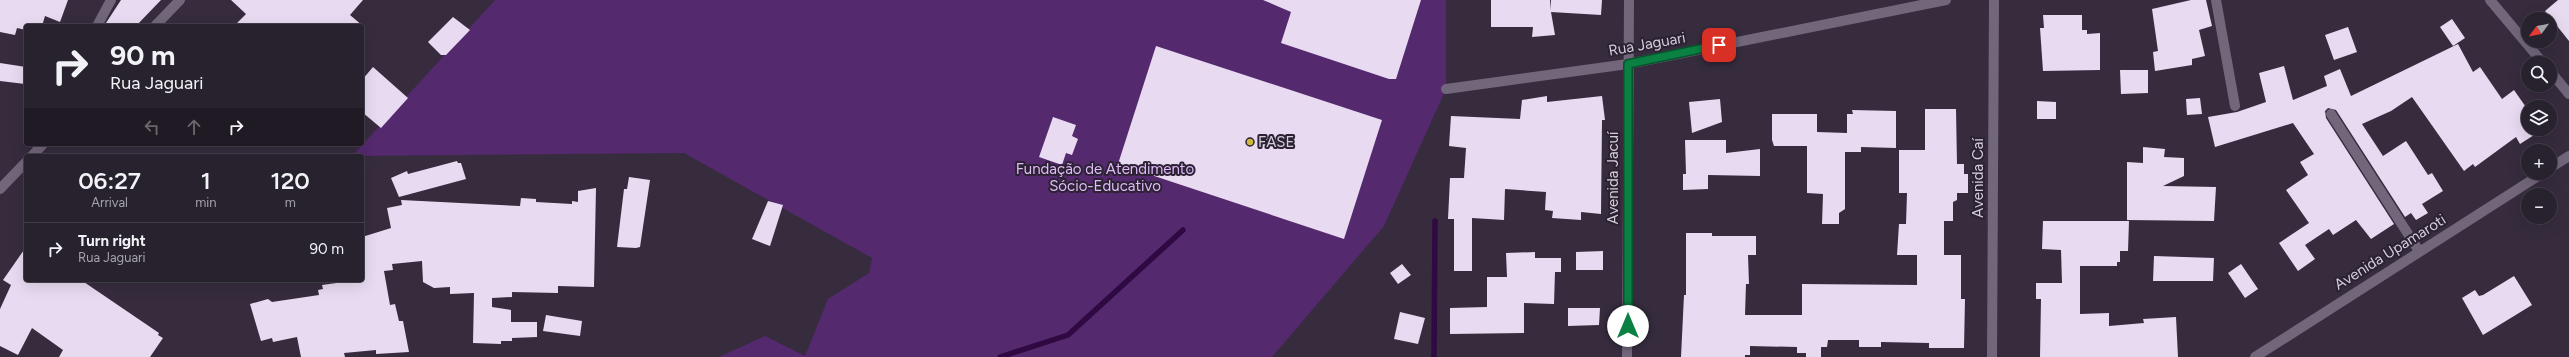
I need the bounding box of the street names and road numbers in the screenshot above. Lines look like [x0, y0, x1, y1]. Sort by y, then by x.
street label: Rua Jaguari [1607, 28, 1687, 60]
street label: Avenida Jacuí [1604, 130, 1622, 225]
street label: Avenida Caí [1969, 137, 1987, 218]
street label: Avenida Upamaroti [2331, 210, 2449, 294]

